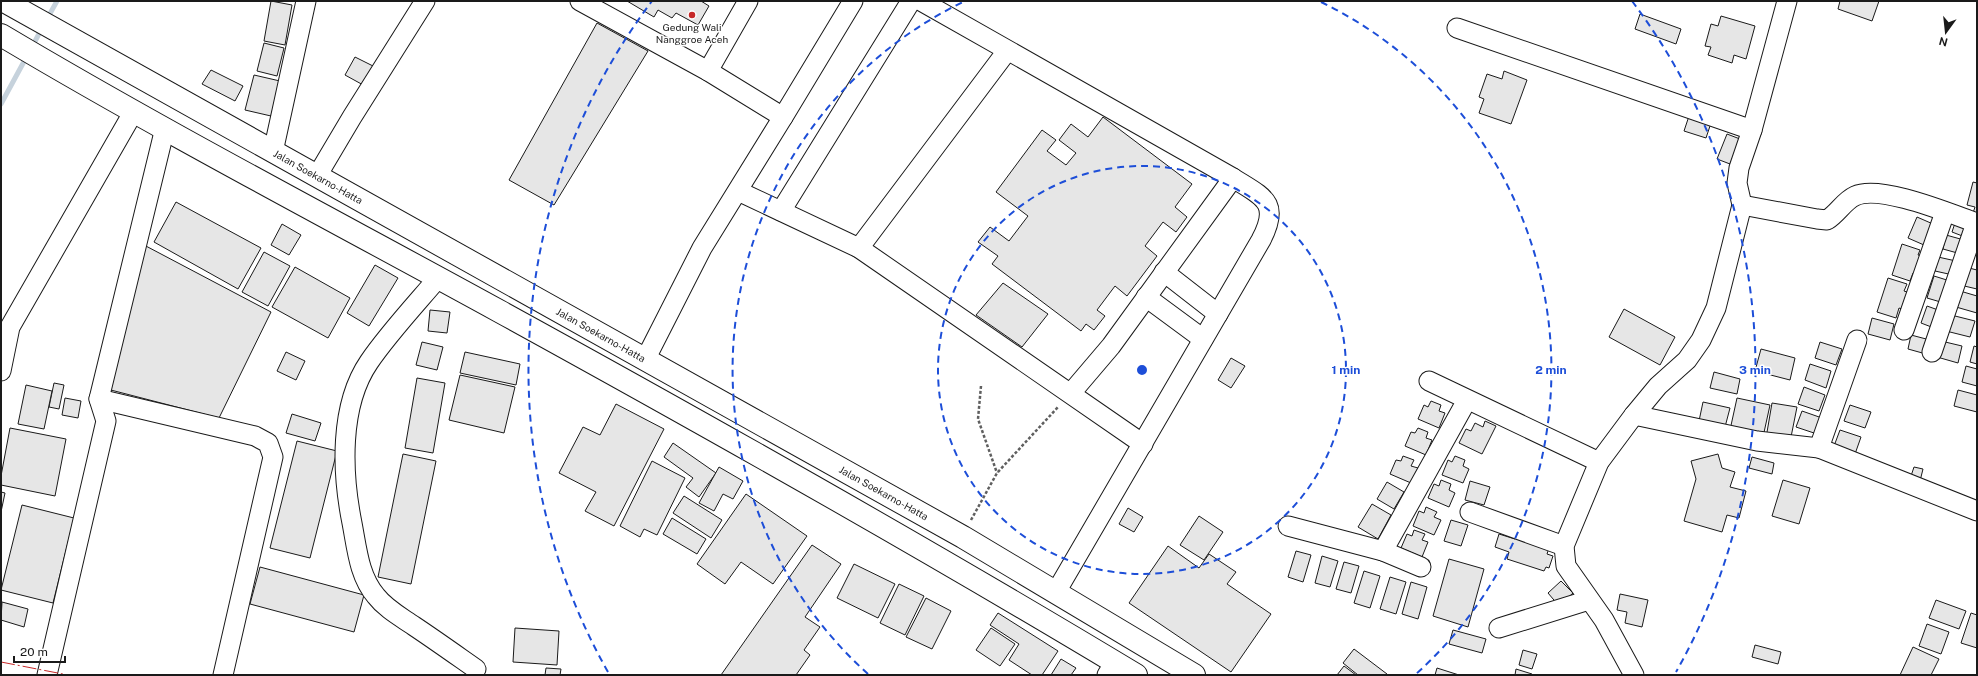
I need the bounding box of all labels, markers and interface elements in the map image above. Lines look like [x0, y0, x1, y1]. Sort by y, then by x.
marker: Gedung Wali Nanggroe Aceh [687, 10, 697, 20]
north arrow [1926, 12, 1966, 52]
place label: Gedung Wali Nanggroe Aceh [656, 21, 728, 45]
text: N [1938, 35, 1949, 49]
street label: Jalan Soekarno-Hatta [272, 147, 365, 206]
street label: Jalan Soekarno-Hatta [554, 305, 648, 364]
centre of rings [1135, 363, 1149, 377]
text: 1 min [1332, 363, 1360, 377]
text: 2 min [1535, 363, 1567, 377]
text: 3 min [1739, 363, 1771, 377]
street label: Jalan Soekarno-Hatta [837, 463, 931, 522]
scale bar [14, 638, 65, 664]
text: 20 m [20, 645, 48, 659]

